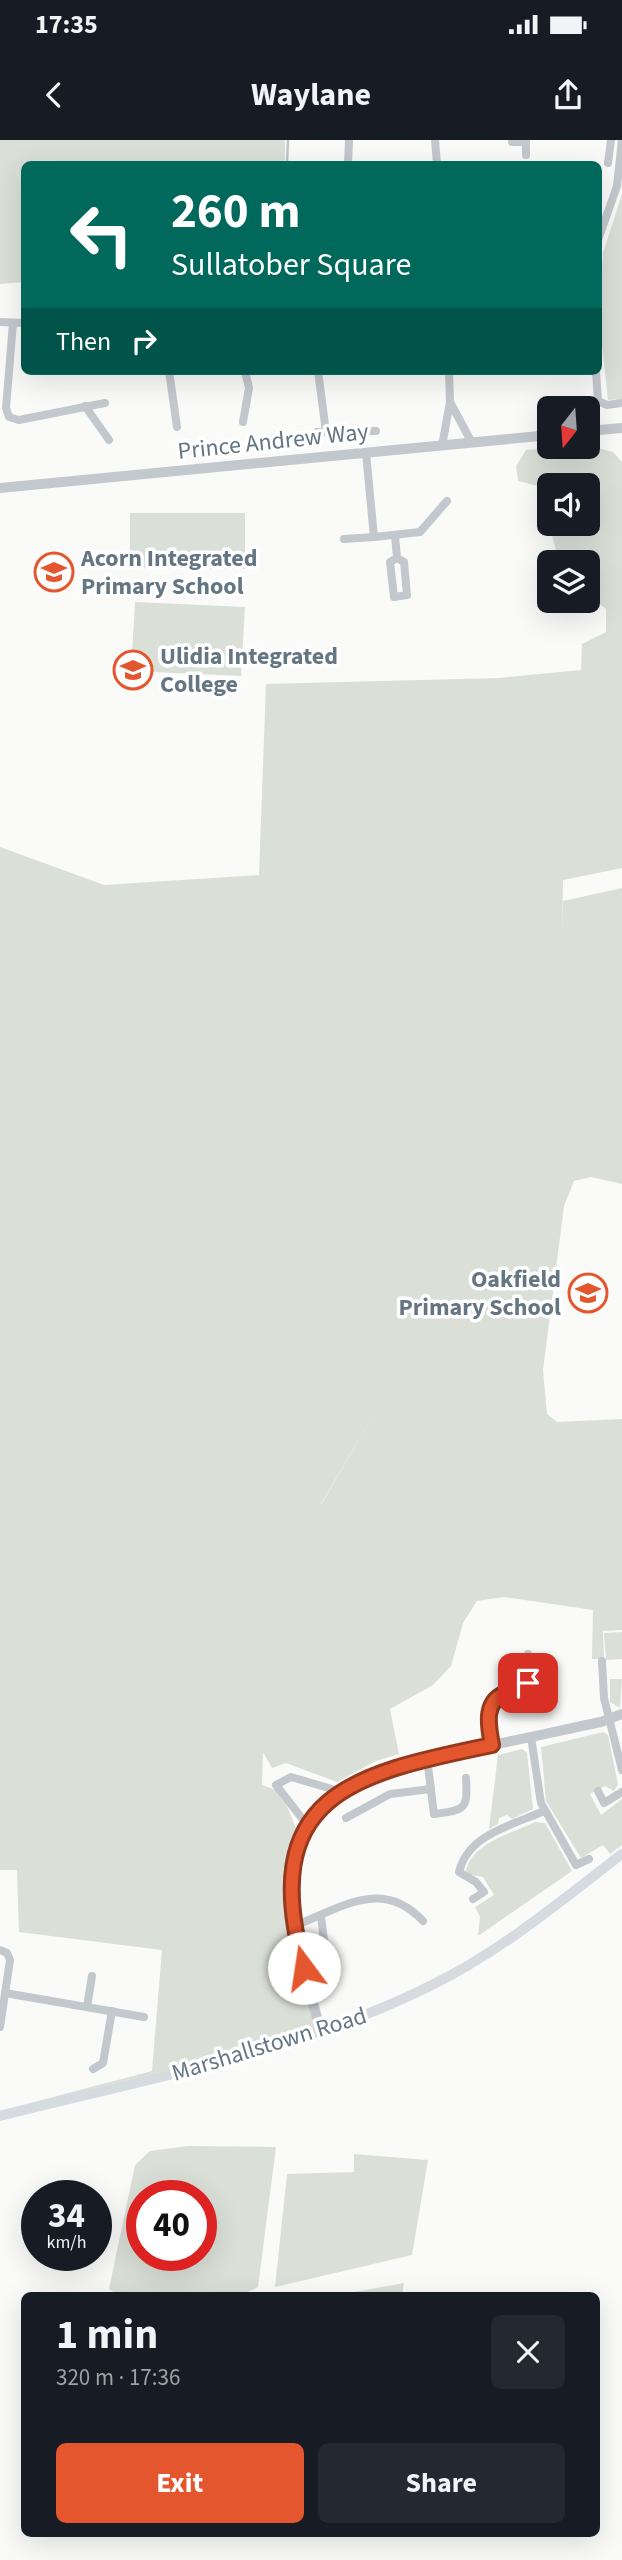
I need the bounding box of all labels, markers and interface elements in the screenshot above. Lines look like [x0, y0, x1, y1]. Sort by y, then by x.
text: 17:35 [35, 6, 98, 43]
text: Waylane [251, 72, 371, 118]
icon: back [35, 76, 73, 114]
icon: share [549, 76, 587, 114]
text: 260 m [171, 177, 300, 247]
icon: left [56, 189, 147, 280]
text: Sullatober Square [171, 242, 411, 288]
icon: right [125, 322, 163, 360]
text: Then [56, 323, 111, 360]
north arrow [537, 396, 600, 458]
map controls [537, 396, 600, 613]
street label: Prince Andrew Way [176, 414, 370, 469]
button: sound [537, 473, 600, 536]
place label: Acorn Integrated Primary School [80, 541, 257, 604]
button: layers [537, 550, 600, 613]
school or university icon: Acorn Integrated Primary School [33, 551, 75, 593]
place label: Ulidia Integrated College [160, 639, 338, 702]
school or university icon: Ulidia Integrated College [112, 649, 154, 691]
place label: Oakfield Primary School [398, 1262, 561, 1325]
school or university icon: Oakfield Primary School [567, 1272, 609, 1314]
pin [498, 1653, 558, 1713]
icon: arrive [509, 1664, 547, 1702]
position arrow [267, 1931, 341, 2005]
street label: Marshallstown Road [167, 1998, 371, 2091]
speed limit sign: 40 [126, 2180, 217, 2271]
text: 34 [48, 2191, 85, 2241]
text: km/h [47, 2230, 86, 2255]
text: 1 min [56, 2305, 158, 2365]
button: close [491, 2315, 565, 2389]
text: 320 m · 17:36 [56, 2361, 180, 2394]
button: Exit [56, 2443, 304, 2523]
button: Share [318, 2443, 565, 2523]

